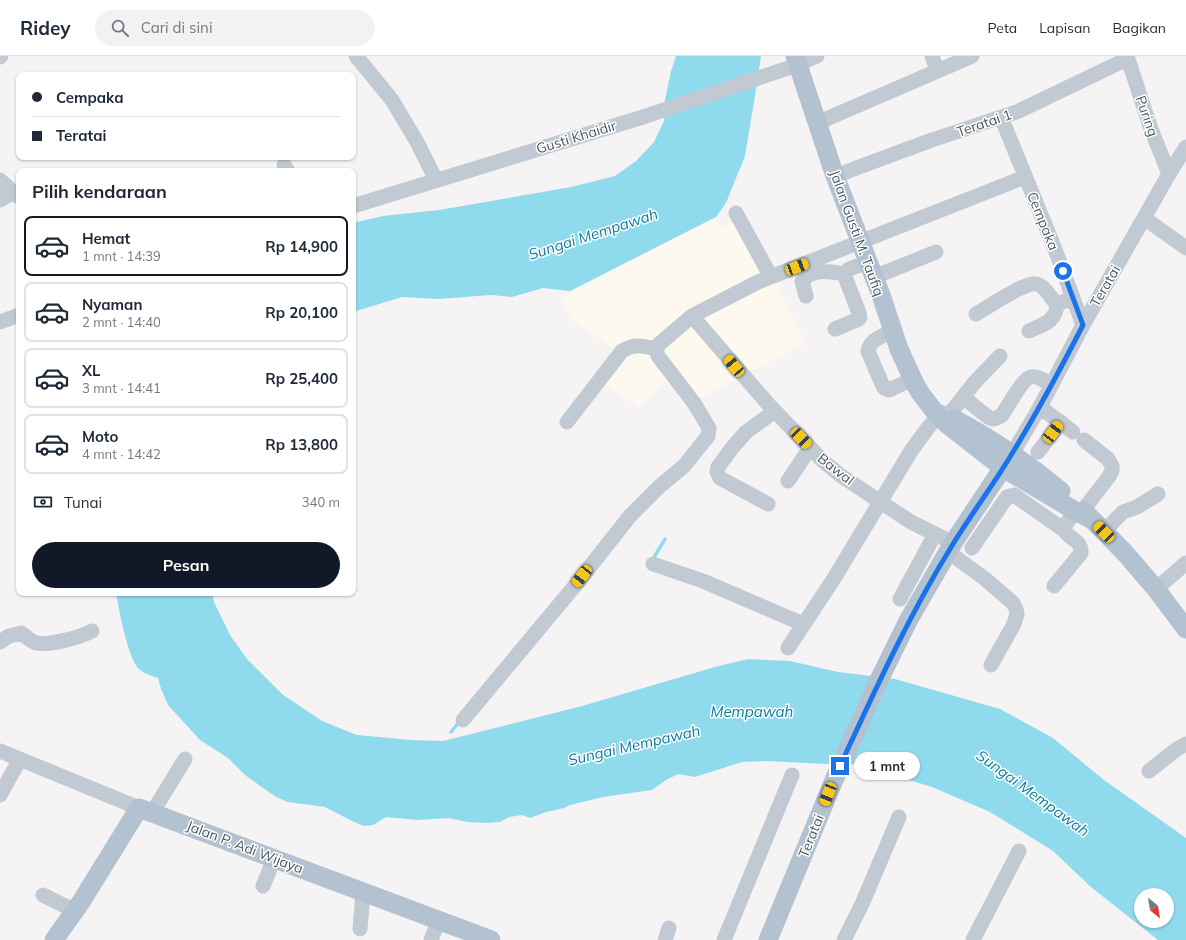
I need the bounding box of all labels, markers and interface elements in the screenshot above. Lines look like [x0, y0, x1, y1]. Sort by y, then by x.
search box [95, 10, 375, 46]
text: Ridey [20, 16, 71, 40]
icon: search [109, 17, 131, 39]
text: Cari di sini [141, 18, 212, 37]
text: Peta [988, 19, 1017, 37]
text: Lapisan [1039, 19, 1091, 37]
text: Bagikan [1113, 19, 1166, 37]
text: Cempaka [56, 88, 124, 107]
street label: Puring [1132, 93, 1162, 139]
street label: Teratai 1 [954, 105, 1014, 141]
street label: Gusti Khaidir [534, 116, 619, 158]
text: Teratai [56, 126, 106, 145]
street label: Jalan Gusti M. Taufiq [826, 168, 888, 298]
text: Pilih kendaraan [32, 180, 167, 203]
street label: Cempaka [1023, 189, 1063, 253]
water label: Sungai Mempawah [526, 204, 660, 264]
icon: car [34, 228, 70, 264]
text: Hemat [82, 229, 130, 248]
text: Rp 14,900 [265, 237, 338, 256]
text: 1 mnt · 14:39 [82, 248, 161, 264]
car [784, 257, 810, 277]
route start [1054, 262, 1072, 280]
street label: Teratai [1086, 262, 1124, 310]
icon: car [34, 294, 70, 330]
text: Nyaman [82, 295, 142, 314]
text: Rp 20,100 [265, 303, 338, 322]
text: 2 mnt · 14:40 [82, 314, 161, 330]
car [722, 353, 746, 379]
icon: car [34, 360, 70, 396]
text: XL [82, 361, 100, 380]
text: Rp 25,400 [265, 369, 338, 388]
text: 3 mnt · 14:41 [82, 380, 161, 396]
car [1041, 419, 1065, 445]
car [788, 425, 814, 451]
icon: car [34, 426, 70, 462]
text: Moto [82, 427, 118, 446]
text: Rp 13,800 [265, 435, 338, 454]
text: 4 mnt · 14:42 [82, 446, 161, 462]
street label: Bawal [814, 449, 858, 489]
icon: cash [32, 491, 54, 513]
text: Tunai [64, 493, 102, 512]
text: 340 m [302, 494, 340, 510]
car [1091, 519, 1117, 545]
button: Pesan [32, 542, 340, 588]
car [570, 563, 594, 589]
water label: Mempawah [711, 702, 794, 721]
water label: Sungai Mempawah [566, 720, 702, 769]
water label: Sungai Mempawah [973, 746, 1093, 841]
callout: 1 mnt [854, 752, 920, 780]
route end [831, 757, 849, 775]
text: 1 mnt [869, 758, 905, 774]
car [818, 781, 838, 807]
street label: Teratai [794, 812, 828, 860]
street label: Jalan P. Adi Wijaya [184, 816, 306, 878]
north arrow [1134, 888, 1174, 928]
map controls [1134, 888, 1174, 928]

